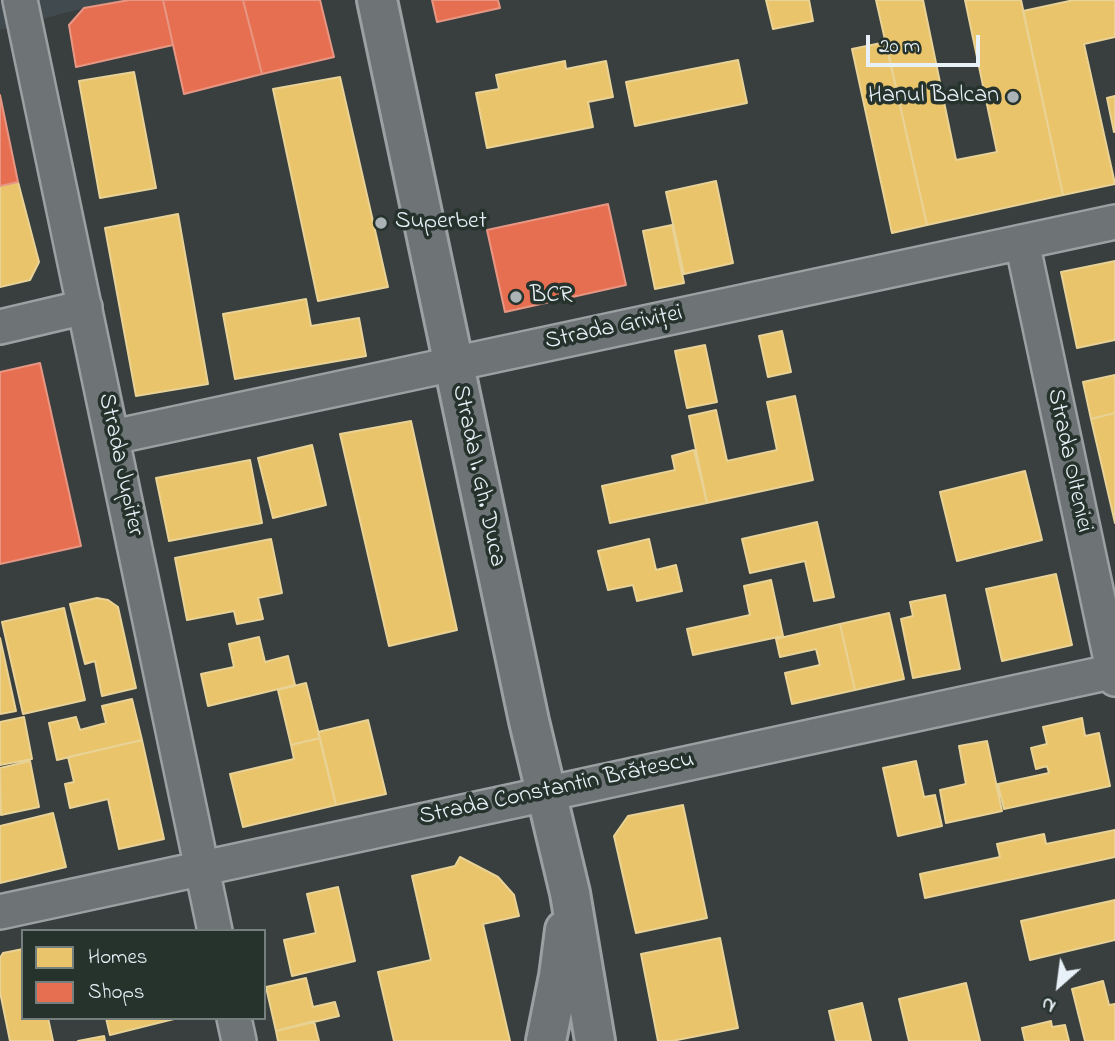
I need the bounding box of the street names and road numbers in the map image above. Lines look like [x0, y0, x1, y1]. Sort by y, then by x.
street label: Strada Griviței [543, 300, 685, 358]
street label: Strada I. Gh. Duca [444, 382, 510, 570]
street label: Strada Olteniei [1039, 387, 1097, 535]
street label: Strada Jupiter [90, 391, 148, 539]
street label: Strada Constantin Brătescu [417, 747, 697, 833]

